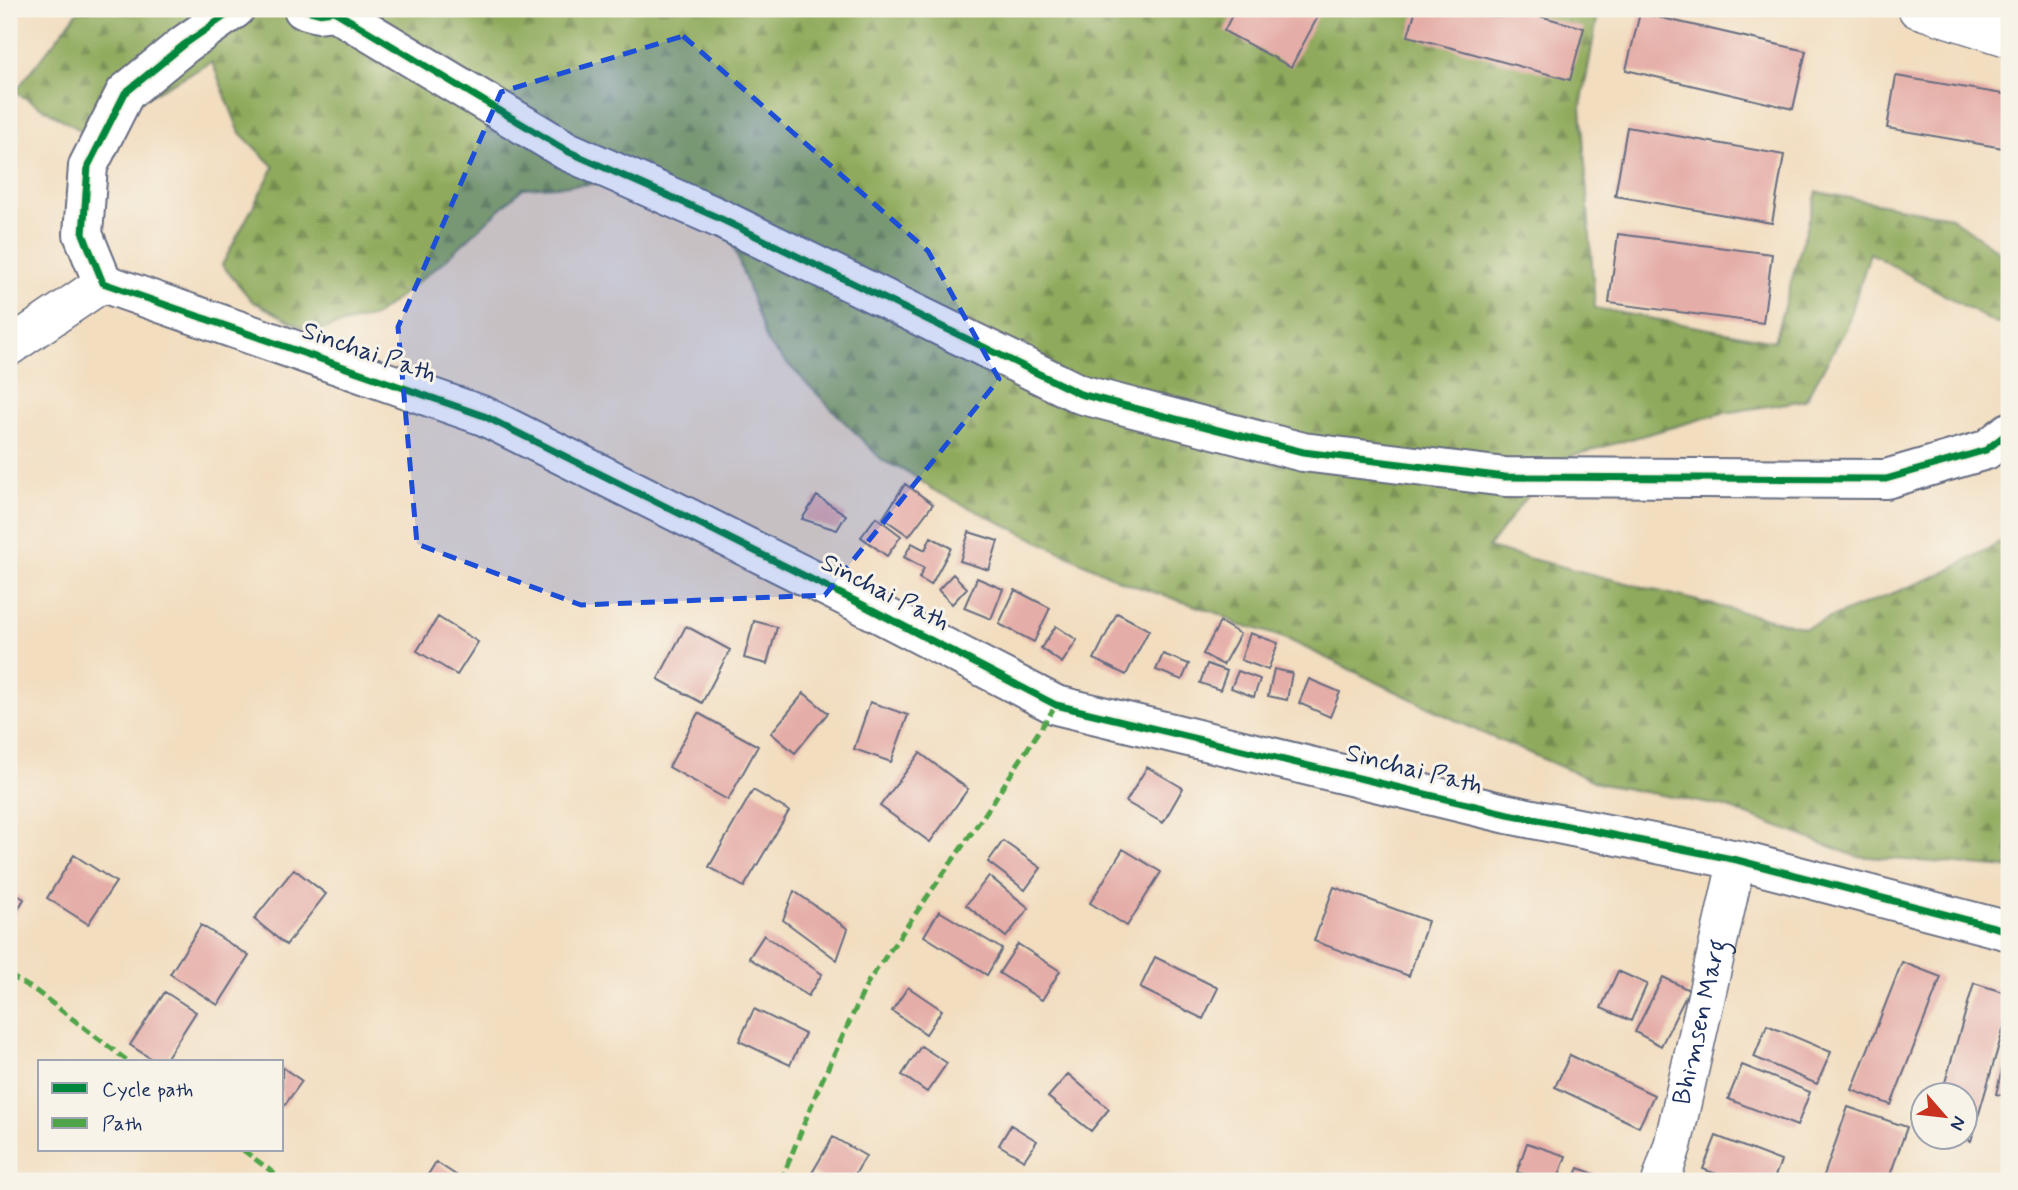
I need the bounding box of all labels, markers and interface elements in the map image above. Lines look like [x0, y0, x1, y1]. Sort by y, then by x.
street label: Sinchai Path [297, 314, 441, 392]
street label: Sinchai Path [815, 546, 955, 640]
street label: Sinchai Path [1342, 737, 1486, 803]
street label: Bhimsen Marg [1665, 936, 1739, 1108]
legend [38, 1060, 284, 1152]
text: Cycle path [102, 1076, 193, 1104]
north arrow [1910, 1082, 1980, 1152]
text: Path [102, 1110, 142, 1138]
text: N [1944, 1112, 1972, 1135]

